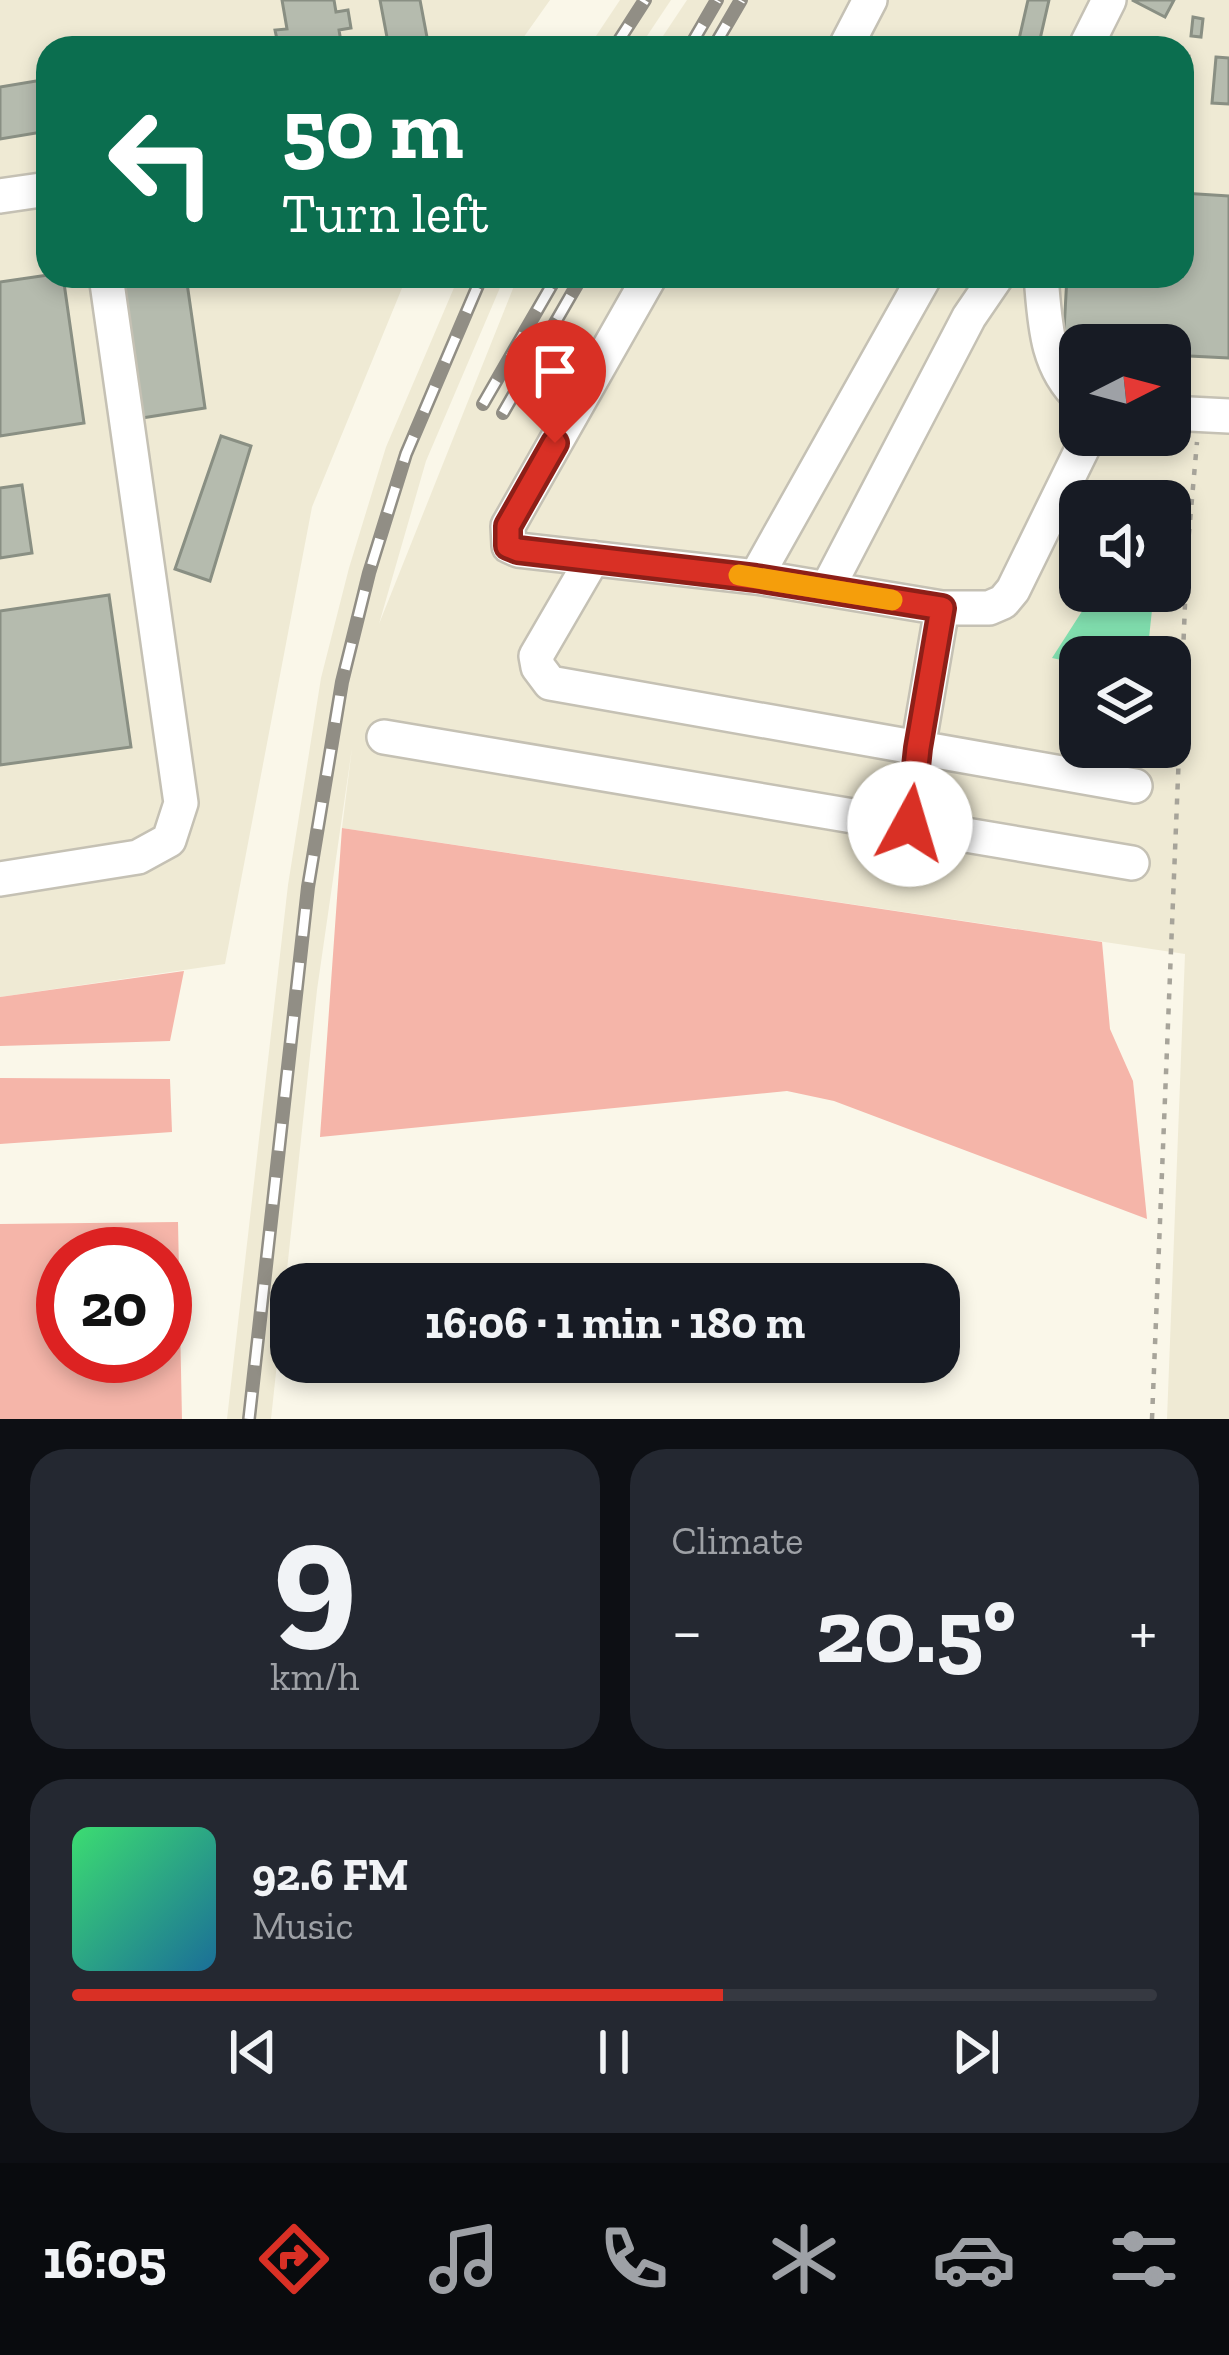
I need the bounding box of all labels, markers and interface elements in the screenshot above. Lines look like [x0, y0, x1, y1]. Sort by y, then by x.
text: 50 m [282, 79, 464, 180]
icon: left [84, 84, 240, 240]
text: Turn left [282, 181, 489, 246]
pin [504, 320, 606, 443]
north arrow [1059, 324, 1191, 456]
map controls [1059, 324, 1191, 768]
icon: arrive [522, 338, 588, 404]
button: sound [1059, 480, 1191, 612]
button: layers [1059, 636, 1191, 768]
position arrow [847, 761, 973, 887]
speed limit sign: 20 [36, 1227, 192, 1383]
text: 16:06 · 1 min · 180 m [425, 1296, 805, 1350]
text: 9 [273, 1481, 356, 1668]
text: Climate [672, 1517, 803, 1564]
text: 20.5° [816, 1577, 1016, 1685]
text: − [672, 1592, 702, 1671]
text: + [1129, 1592, 1157, 1671]
text: km/h [270, 1653, 359, 1700]
text: 92.6 FM [252, 1848, 408, 1902]
text: Music [252, 1902, 354, 1949]
icon: previous [220, 2019, 286, 2085]
icon: pause [581, 2019, 647, 2085]
icon: next [943, 2019, 1009, 2085]
icon: directions [252, 2217, 336, 2301]
icon: music [422, 2217, 506, 2301]
icon: phone [592, 2217, 676, 2301]
icon: climate [762, 2217, 846, 2301]
icon: car [932, 2217, 1016, 2301]
icon: filters [1102, 2217, 1186, 2301]
text: 16:05 [43, 2227, 166, 2292]

